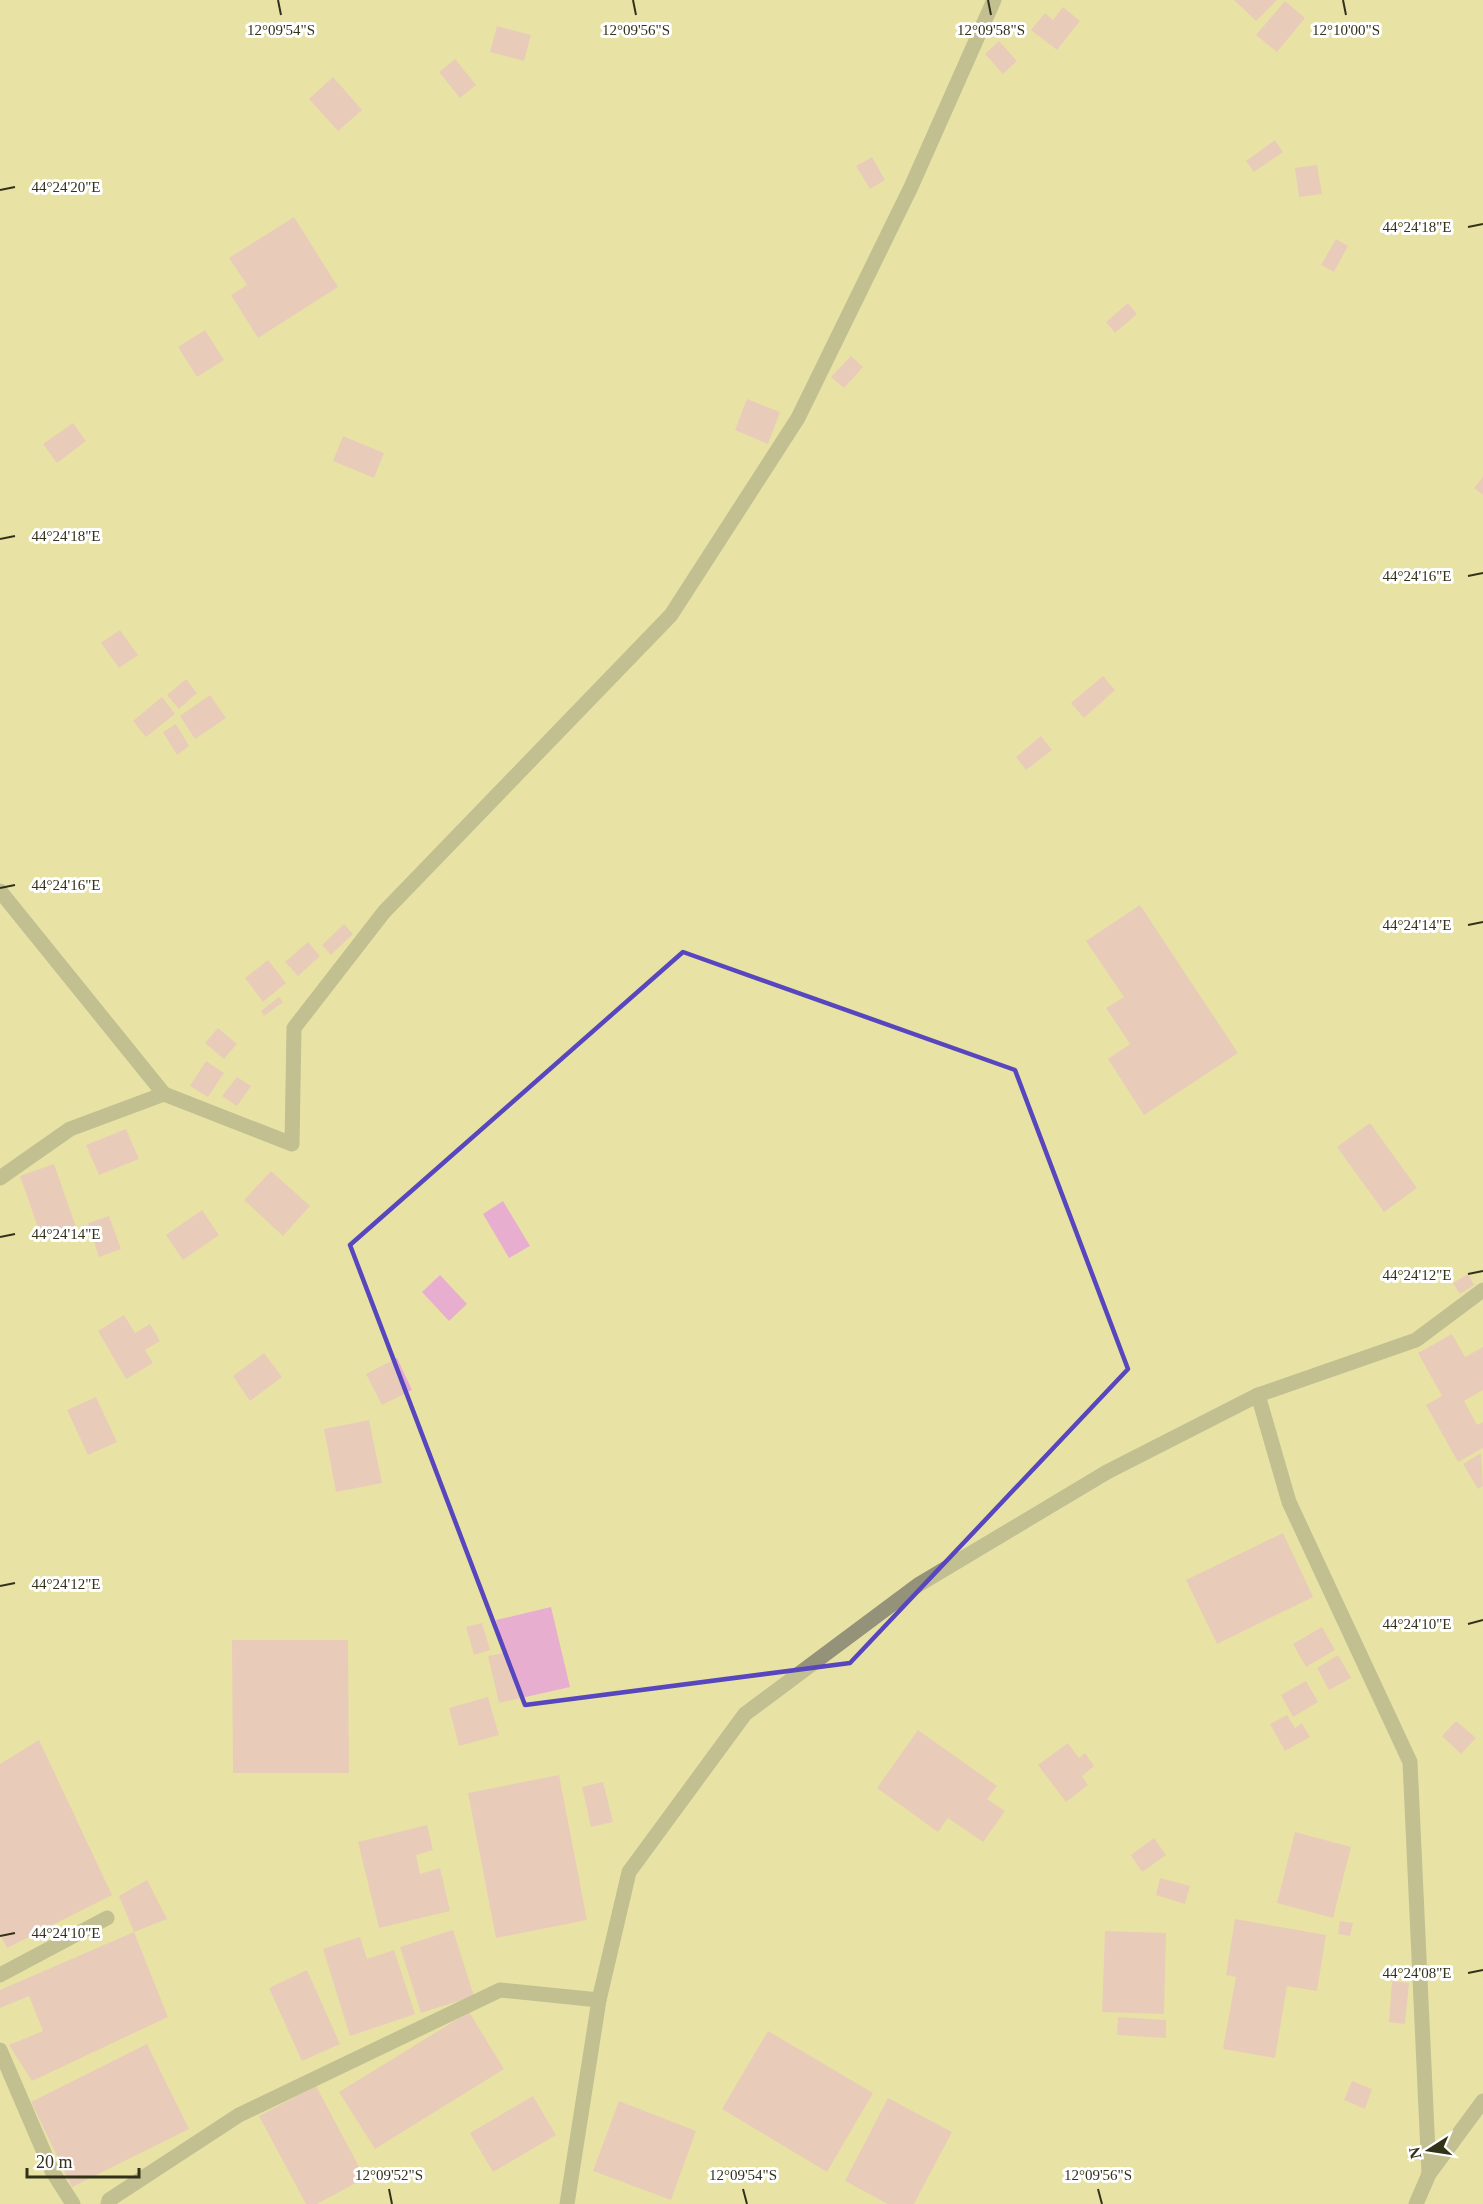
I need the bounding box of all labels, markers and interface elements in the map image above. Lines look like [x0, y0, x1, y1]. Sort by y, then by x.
text: 12°09'54"S [247, 22, 315, 38]
text: 12°09'56"S [602, 22, 670, 38]
text: 12°09'58"S [957, 22, 1025, 38]
text: 12°10'00"S [1312, 22, 1380, 38]
text: 44°24'20"E [32, 179, 101, 195]
text: 44°24'18"E [1383, 219, 1452, 235]
text: 44°24'18"E [32, 528, 101, 544]
text: 44°24'16"E [1383, 568, 1452, 584]
text: 44°24'16"E [32, 877, 101, 893]
text: 44°24'14"E [1383, 917, 1452, 933]
text: 44°24'14"E [32, 1226, 101, 1242]
text: 44°24'12"E [1383, 1267, 1452, 1283]
text: 44°24'12"E [32, 1576, 101, 1592]
text: 44°24'10"E [1383, 1616, 1452, 1632]
text: 44°24'10"E [32, 1925, 101, 1941]
text: 44°24'08"E [1383, 1965, 1452, 1981]
north arrow [1399, 2120, 1459, 2180]
scale bar [27, 2141, 140, 2179]
text: N [1405, 2145, 1424, 2160]
text: 20 m [36, 2152, 73, 2172]
text: 12°09'52"S [355, 2167, 423, 2183]
text: 12°09'54"S [709, 2167, 777, 2183]
text: 12°09'56"S [1064, 2167, 1132, 2183]

